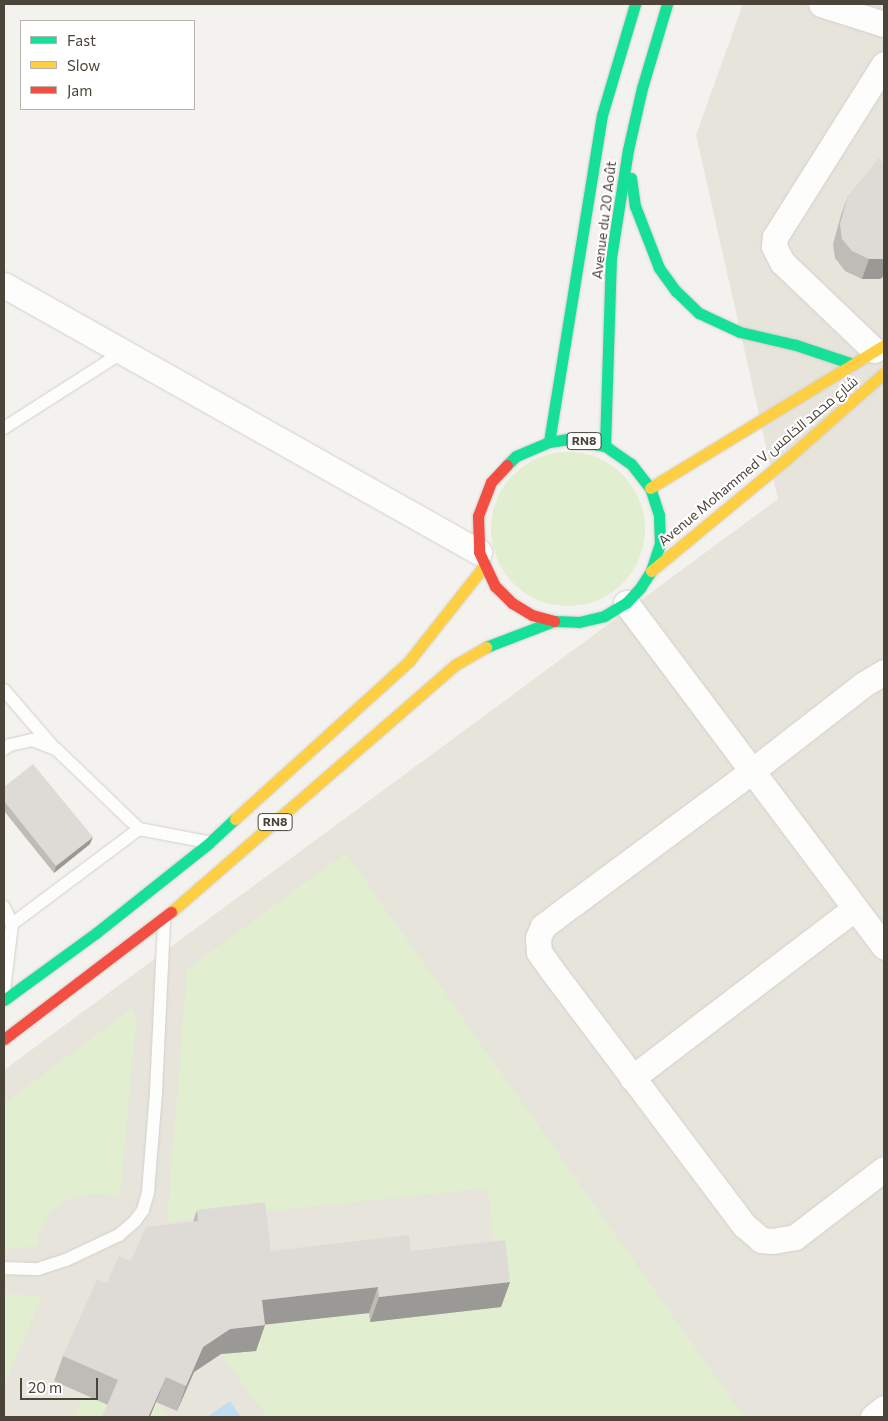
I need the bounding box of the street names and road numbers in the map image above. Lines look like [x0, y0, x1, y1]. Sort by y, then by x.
street label: Avenue du 20 Août [588, 160, 620, 280]
street label: Avenue Mohammed V شارع محمد الخامس [655, 373, 861, 549]
road number: RN8 [566, 432, 602, 451]
road number: RN8 [258, 812, 292, 832]

